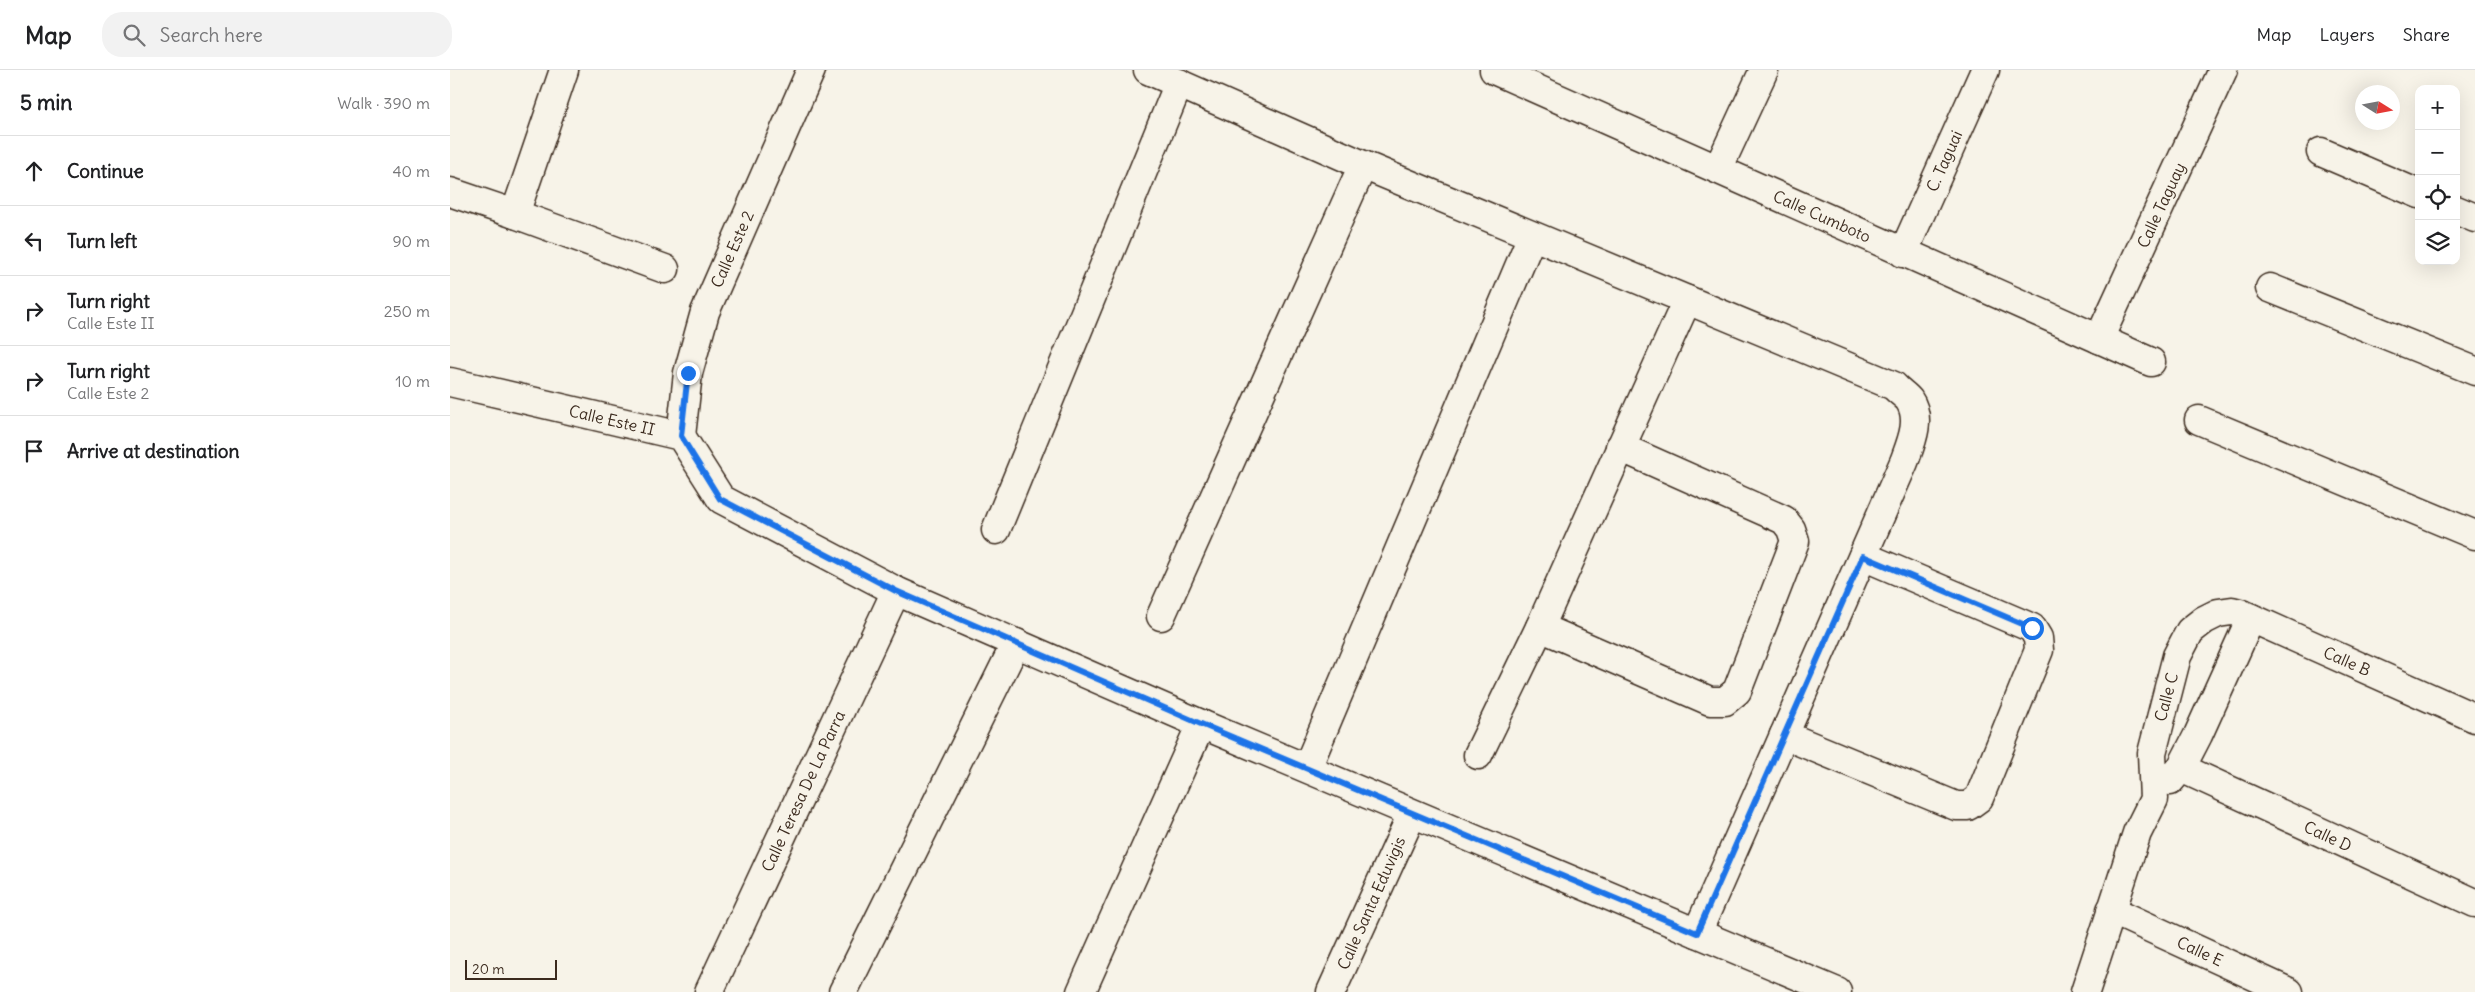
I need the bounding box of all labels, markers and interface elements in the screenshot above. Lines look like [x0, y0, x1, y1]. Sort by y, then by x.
search box [102, 12, 452, 57]
text: Map [25, 20, 72, 50]
icon: search [120, 21, 148, 49]
text: Search here [160, 23, 263, 47]
text: Map [2256, 23, 2291, 46]
text: Layers [2319, 23, 2375, 46]
text: Share [2403, 23, 2450, 46]
north arrow [2355, 85, 2400, 130]
map controls [2415, 85, 2460, 265]
button: + [2415, 85, 2460, 130]
text: 5 min [20, 89, 72, 116]
text: Walk · 390 m [337, 93, 430, 113]
street label: C. Taguai [1922, 127, 1966, 195]
button: − [2415, 130, 2460, 175]
icon: ahead [20, 157, 48, 185]
text: Continue [67, 159, 144, 183]
street label: Calle Taguay [2133, 159, 2189, 251]
text: 40 m [392, 161, 430, 181]
button: locate [2415, 175, 2460, 220]
street label: Calle Cumboto [1770, 186, 1874, 246]
street label: Calle Este 2 [706, 207, 758, 291]
button: layers [2415, 220, 2460, 265]
icon: left [20, 227, 48, 255]
text: Turn left [67, 229, 137, 253]
text: 90 m [392, 231, 430, 251]
text: Turn right [67, 289, 150, 313]
icon: right [20, 297, 48, 325]
text: 250 m [384, 301, 430, 321]
text: Calle Este II [67, 313, 154, 333]
text: Turn right [67, 359, 150, 383]
route end [677, 362, 700, 385]
icon: right [20, 367, 48, 395]
text: 10 m [395, 371, 430, 391]
text: Calle Este 2 [67, 383, 149, 403]
street label: Calle Este II [567, 400, 657, 440]
icon: arrive [20, 437, 48, 465]
text: Arrive at destination [67, 439, 240, 463]
route start [2021, 617, 2044, 640]
street label: Calle B [2320, 642, 2374, 680]
street label: Calle C [2150, 670, 2182, 724]
street label: Calle Teresa De La Parra [757, 707, 849, 875]
street label: Calle D [2301, 816, 2355, 856]
street label: Calle Santa Eduvigis [1333, 833, 1409, 973]
street label: Calle E [2174, 932, 2226, 970]
scale bar [465, 957, 558, 980]
text: 20 m [472, 960, 505, 978]

